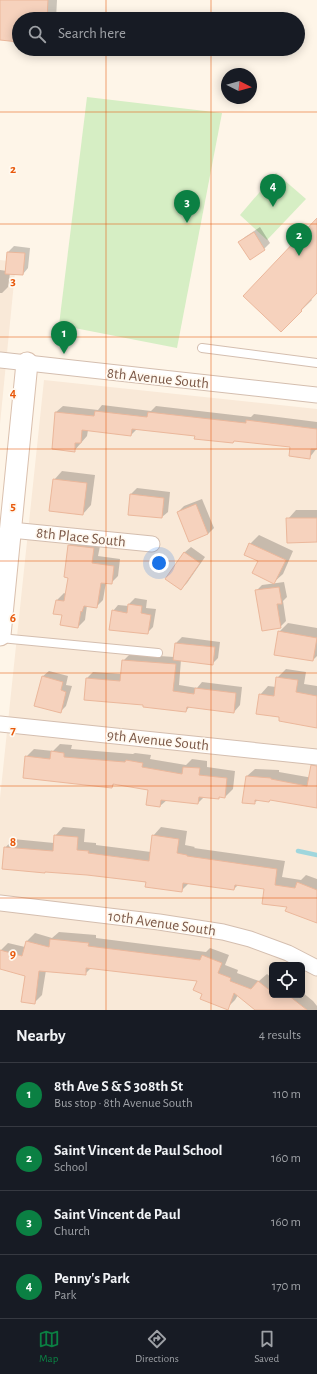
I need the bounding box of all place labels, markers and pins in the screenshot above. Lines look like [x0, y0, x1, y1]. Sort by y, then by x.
pin: 4 [260, 174, 286, 207]
pin: 3 [174, 190, 200, 223]
pin: 2 [286, 223, 312, 256]
pin: 1 [51, 321, 77, 354]

